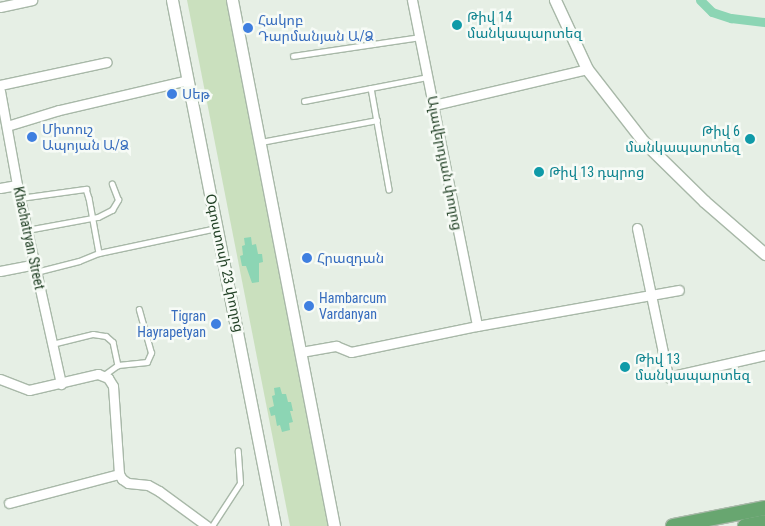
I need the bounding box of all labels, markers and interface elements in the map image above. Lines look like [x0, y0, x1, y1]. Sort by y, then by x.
place label: Թիվ 14 մանկապարտեզ [467, 9, 582, 41]
place label: Հակոբ Դարմանյան Ա/Ձ [258, 12, 374, 44]
marker: Թիվ 14 մանկապարտեզ [451, 19, 463, 31]
marker: Հակոբ Դարմանյան Ա/Ձ [242, 22, 254, 34]
place label: Սեթ [182, 86, 210, 102]
marker: Սեթ [166, 88, 178, 100]
street label: Ալավերդյան փողոց [424, 94, 466, 232]
place label: Միտուշ Ապոյան Ա/Ձ [42, 121, 129, 154]
place label: Թիվ 6 մանկապարտեզ [625, 123, 740, 156]
marker: Միտուշ Ապոյան Ա/Ձ [26, 131, 38, 143]
marker: Թիվ 6 մանկապարտեզ [744, 133, 756, 145]
place label: Թիվ 13 դպրոց [549, 164, 644, 180]
marker: Թիվ 13 դպրոց [533, 166, 545, 178]
street label: Khachatryan Street [10, 185, 48, 291]
street label: Օգոստոսի 23 փողոց [202, 192, 248, 334]
place label: Հրազդան [317, 250, 384, 266]
marker: Հրազդան [301, 252, 313, 264]
place label: Hambarcum Vardanyan [319, 290, 386, 322]
marker: Hambarcum Vardanyan [303, 300, 315, 312]
place label: Tigran Hayrapetyan [137, 308, 206, 341]
marker: Tigran Hayrapetyan [210, 318, 222, 330]
place label: Թիվ 13 մանկապարտեզ [635, 351, 750, 384]
marker: Թիվ 13 մանկապարտեզ [619, 361, 631, 373]

